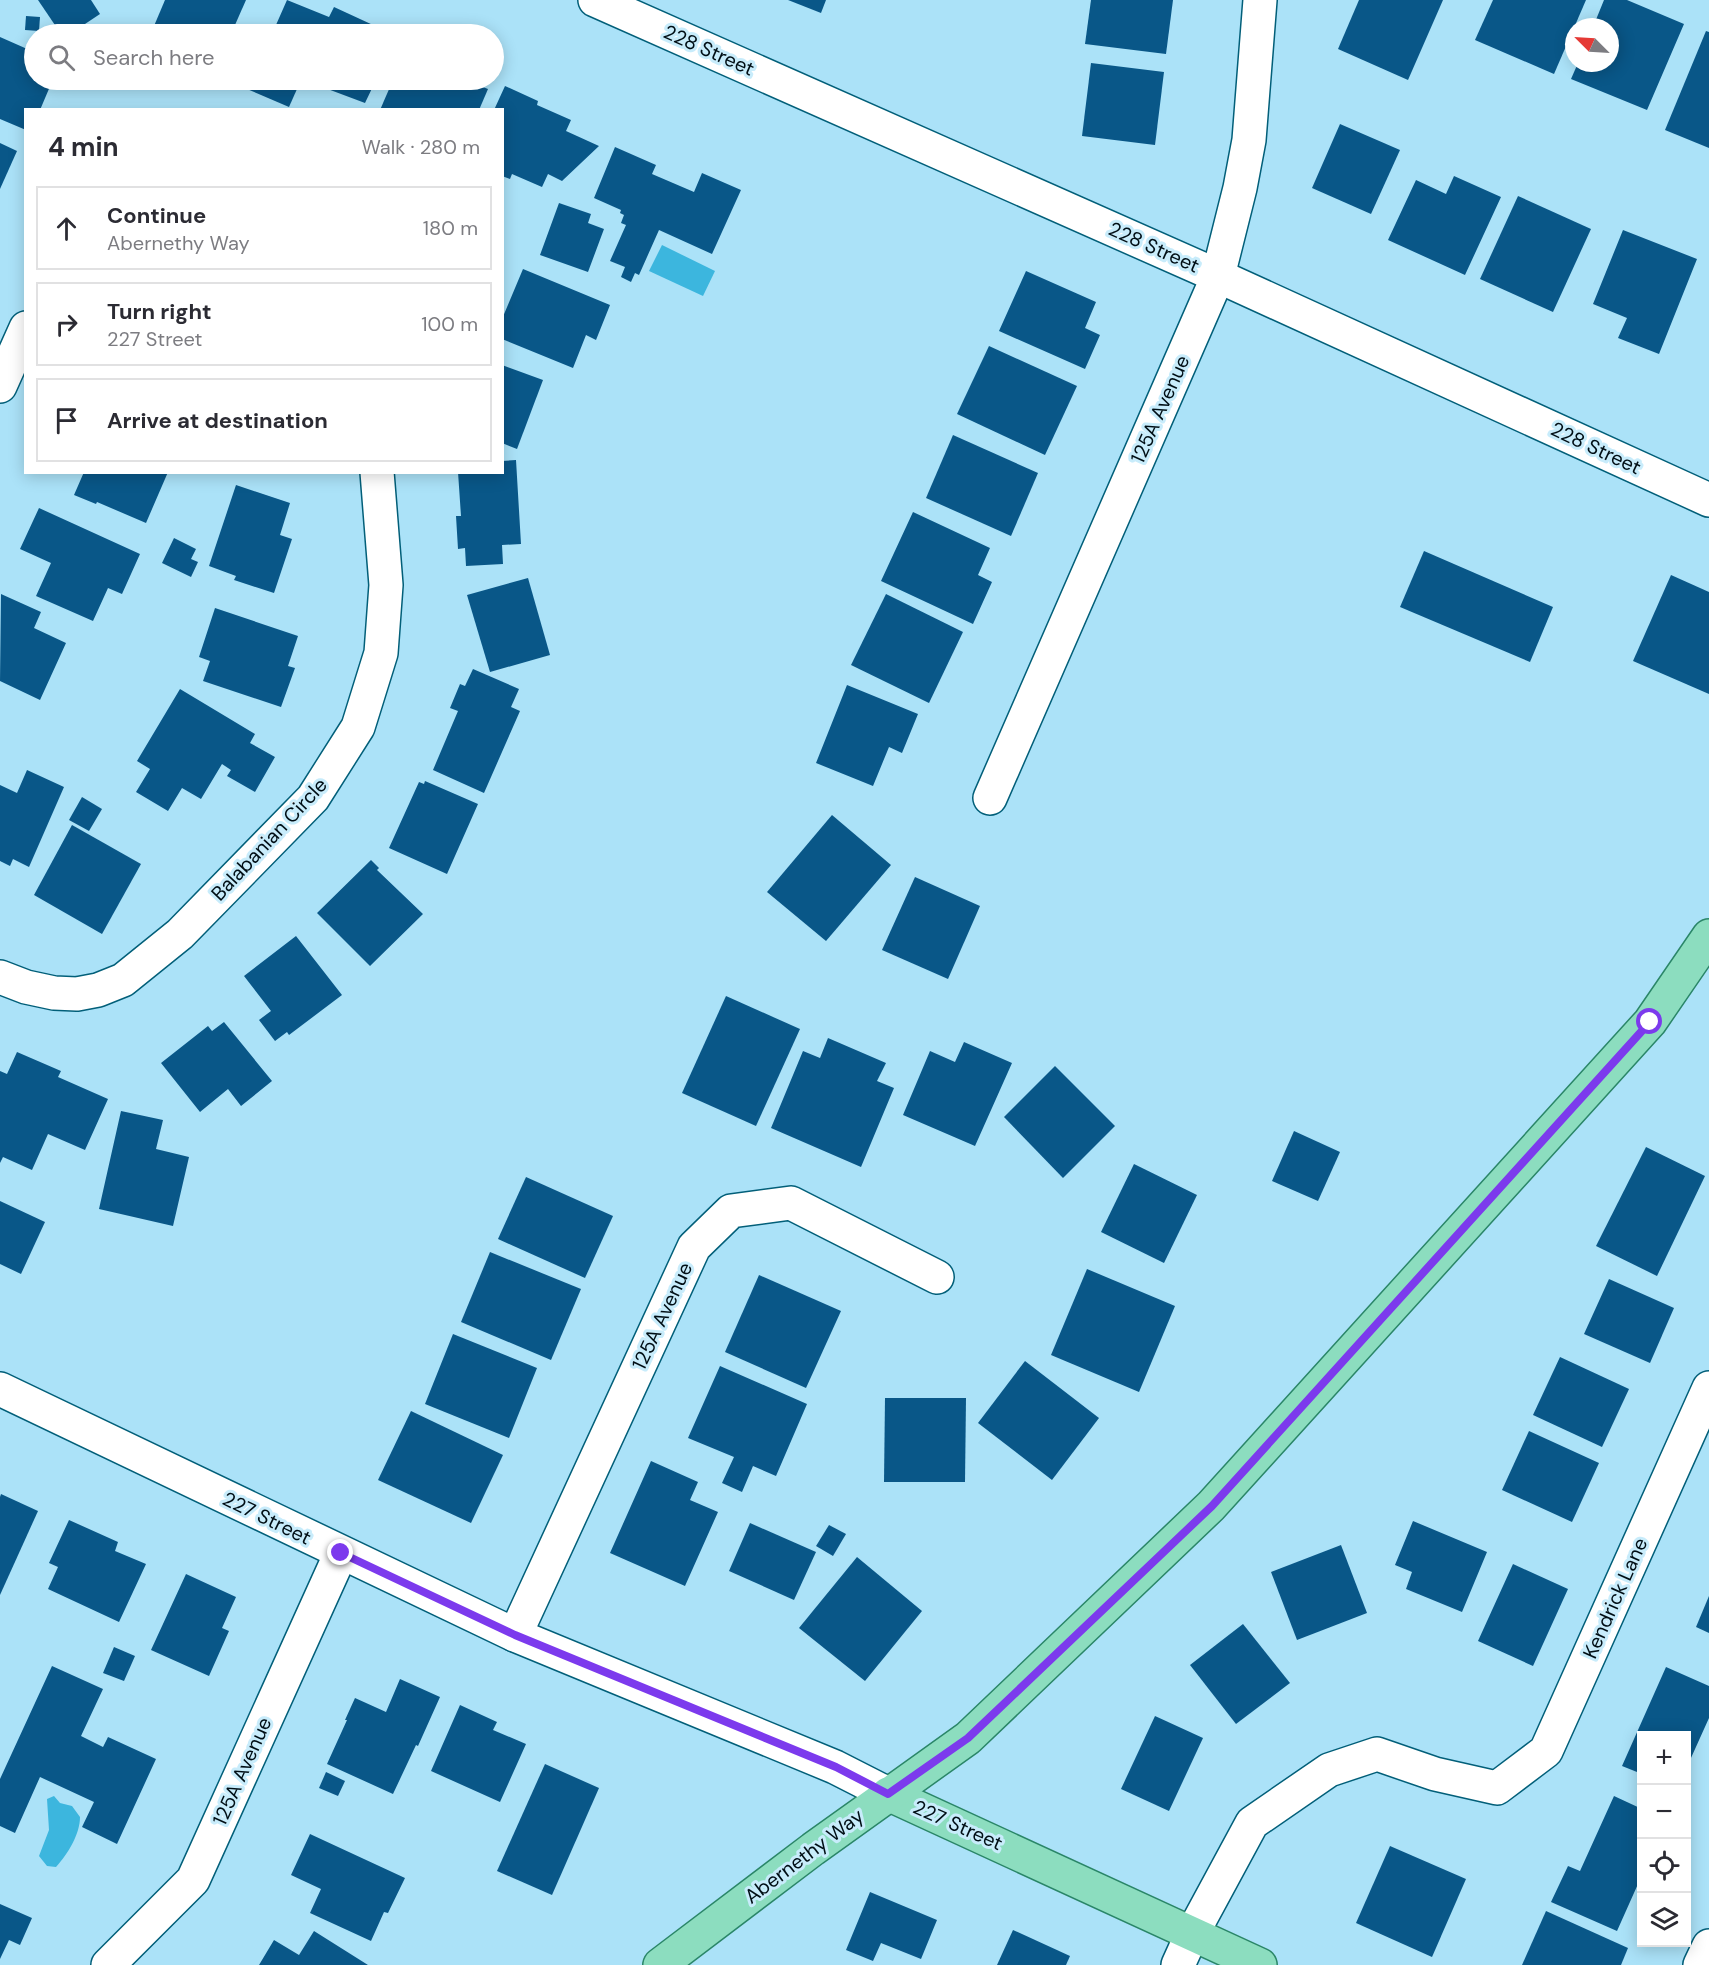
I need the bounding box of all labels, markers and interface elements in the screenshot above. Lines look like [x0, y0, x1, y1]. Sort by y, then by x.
street label: 228 Street [659, 18, 759, 82]
north arrow [1565, 18, 1619, 72]
search box [24, 24, 504, 90]
icon: search [45, 41, 78, 74]
text: Search here [93, 43, 214, 72]
text: 4 min [48, 130, 119, 164]
text: Walk · 280 m [361, 134, 480, 160]
text: Continue [107, 201, 206, 230]
icon: ahead [50, 212, 83, 245]
text: 180 m [423, 215, 478, 241]
street label: 228 Street [1104, 215, 1204, 279]
text: Abernethy Way [107, 230, 250, 256]
text: Turn right [107, 297, 212, 326]
icon: right [50, 308, 83, 341]
text: 100 m [421, 311, 478, 337]
text: 227 Street [107, 326, 202, 352]
street label: 125A Avenue [1125, 351, 1195, 467]
icon: arrive [50, 404, 83, 437]
text: Arrive at destination [107, 406, 328, 435]
street label: 228 Street [1547, 416, 1646, 480]
street label: Balabanian Circle [205, 772, 333, 906]
route start [1636, 1008, 1662, 1034]
street label: 125A Avenue [626, 1258, 698, 1374]
street label: 227 Street [218, 1485, 316, 1551]
street label: Kendrick Lane [1577, 1533, 1653, 1663]
route end [327, 1539, 353, 1565]
street label: 125A Avenue [207, 1713, 277, 1829]
map controls [1637, 1731, 1691, 1947]
button: + [1637, 1731, 1691, 1785]
button: − [1637, 1785, 1691, 1839]
street label: 227 Street [909, 1794, 1007, 1856]
street label: Abernethy Way [739, 1803, 869, 1909]
button: locate [1637, 1839, 1691, 1893]
button: layers [1637, 1893, 1691, 1947]

